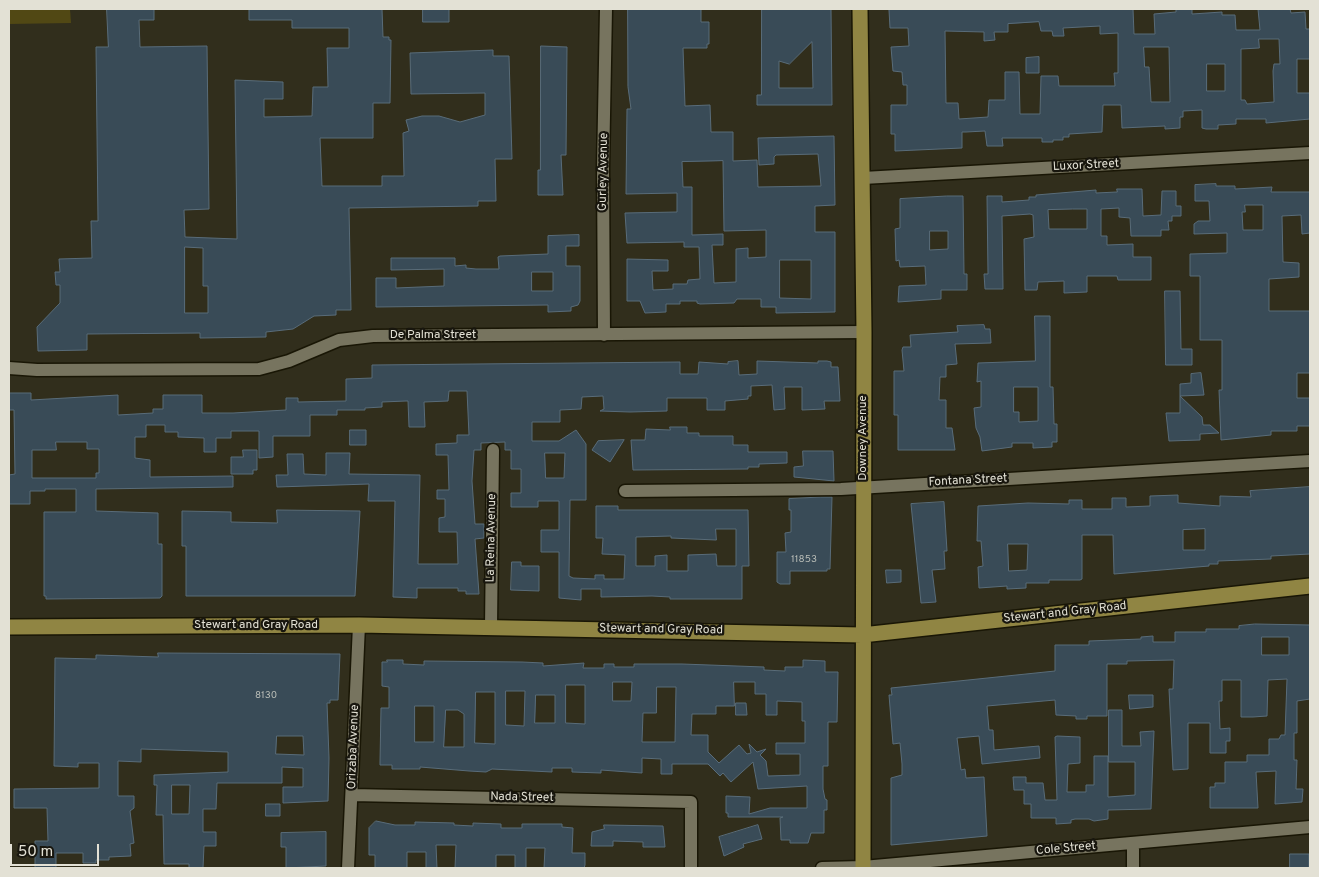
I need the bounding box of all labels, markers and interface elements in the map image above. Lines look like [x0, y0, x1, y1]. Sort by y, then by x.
street label: Gurley Avenue [596, 133, 612, 211]
street label: Luxor Street [1052, 157, 1120, 175]
street label: De Palma Street [390, 329, 476, 343]
street label: Downey Avenue [857, 395, 871, 481]
street label: Fontana Street [928, 472, 1008, 490]
street label: La Reina Avenue [484, 493, 500, 583]
house number: 11853 [791, 554, 817, 566]
street label: Stewart and Gray Road [1003, 599, 1127, 627]
street label: Stewart and Gray Road [194, 619, 318, 633]
street label: Stewart and Gray Road [599, 622, 723, 638]
house number: 8130 [255, 690, 277, 702]
street label: Orizaba Avenue [345, 704, 363, 790]
street label: Nada Street [490, 790, 554, 806]
scale bar [12, 834, 101, 866]
street label: Cole Street [1035, 839, 1097, 859]
text: 50 m [18, 843, 53, 862]

